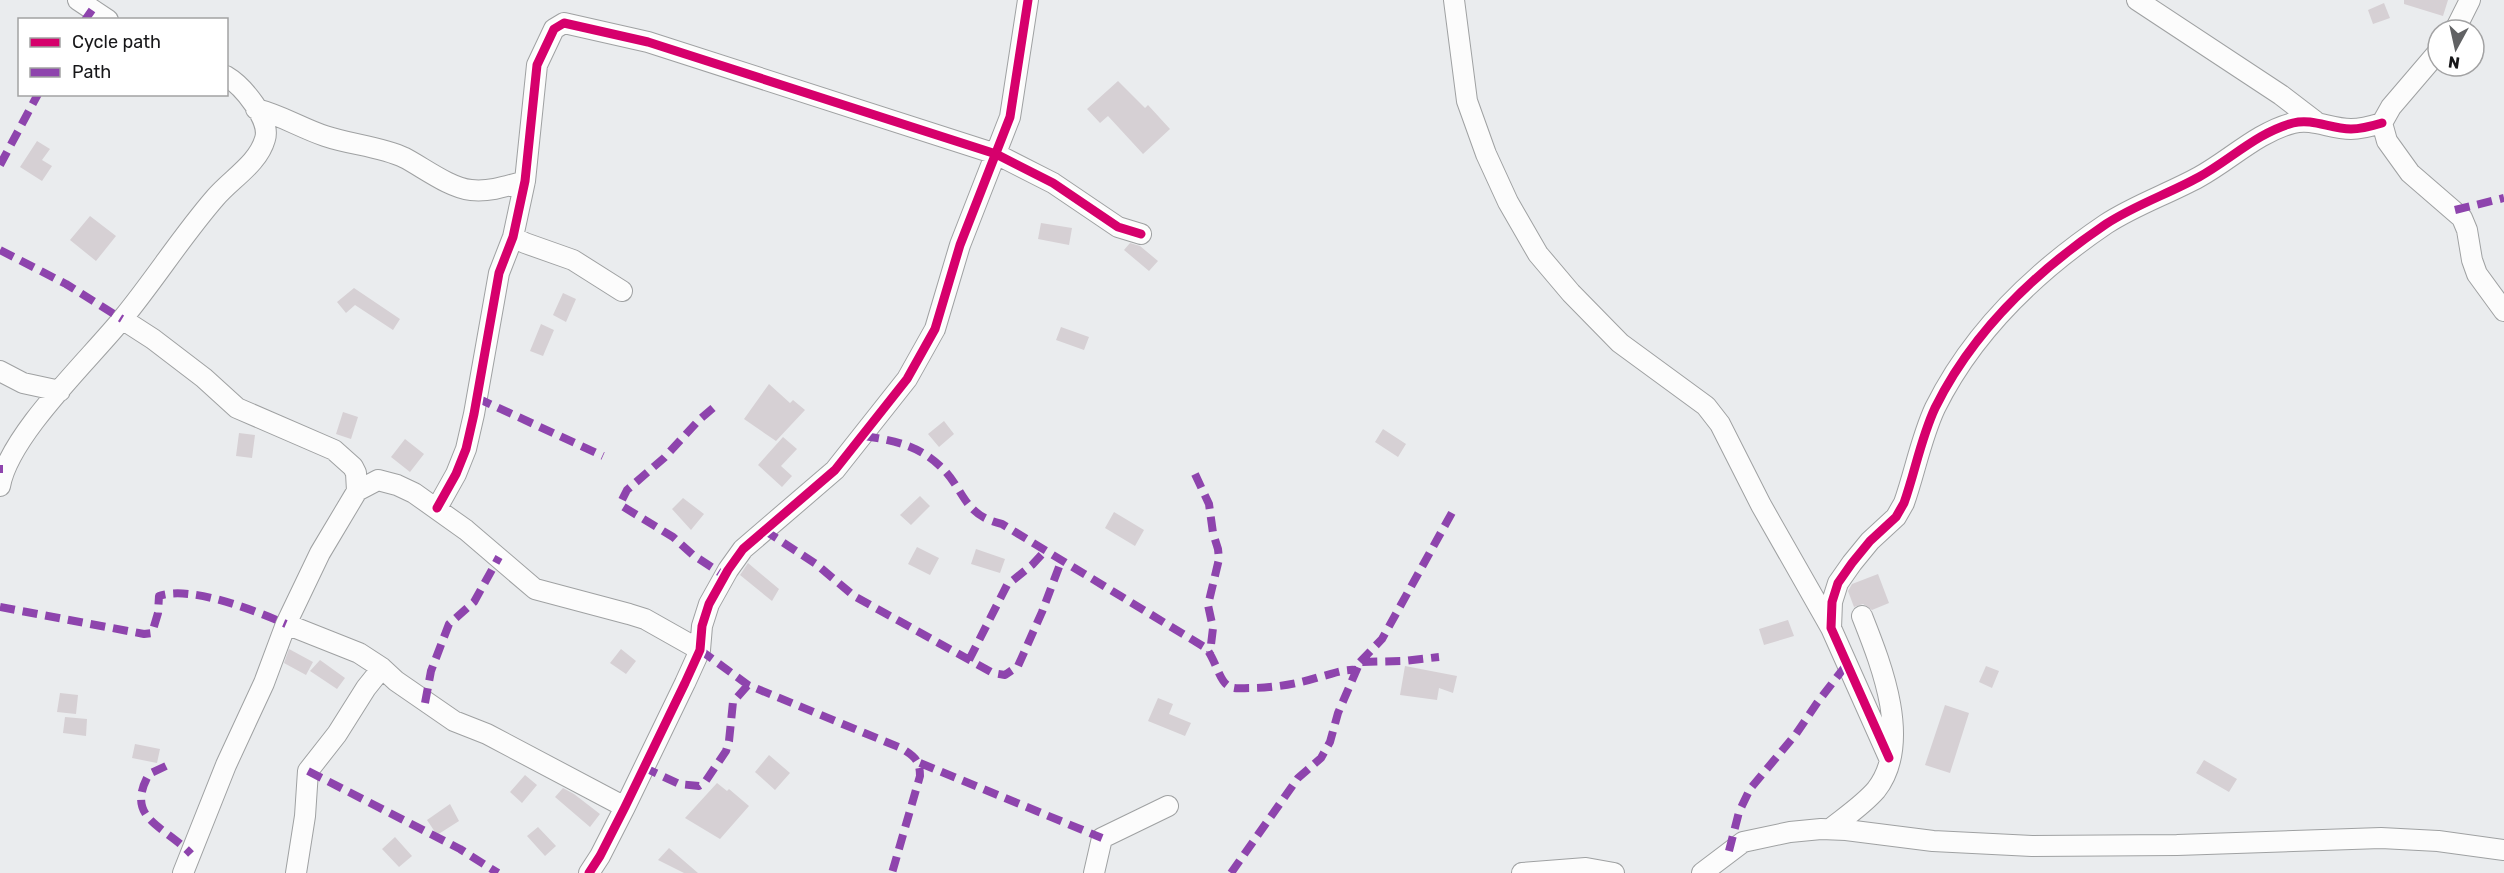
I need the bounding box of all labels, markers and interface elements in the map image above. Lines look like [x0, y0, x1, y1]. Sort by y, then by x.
legend [18, 18, 228, 96]
north arrow [2426, 18, 2486, 78]
text: Cycle path [72, 31, 161, 53]
text: N [2447, 52, 2461, 73]
text: Path [72, 61, 111, 83]

